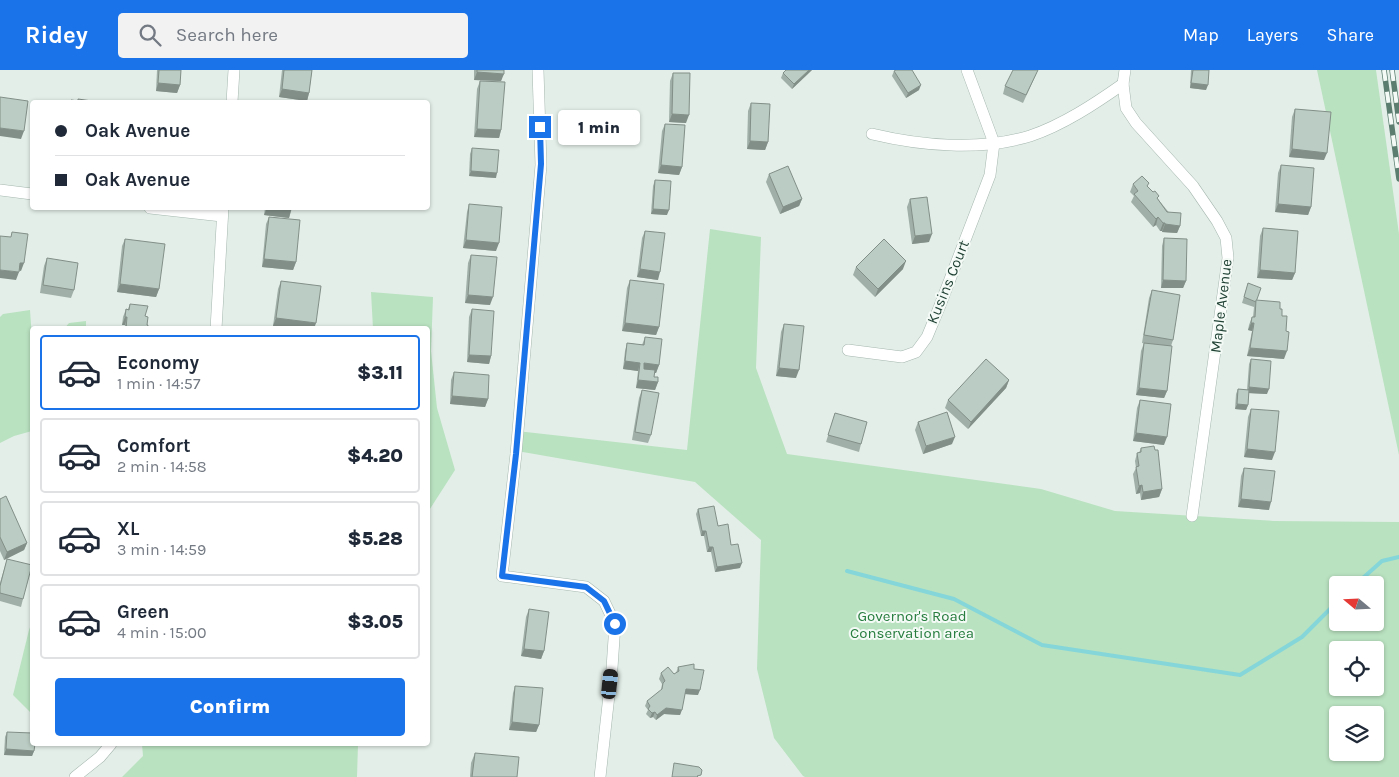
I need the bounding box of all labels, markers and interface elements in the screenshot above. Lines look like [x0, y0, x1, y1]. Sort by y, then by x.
search box [118, 13, 468, 58]
text: Ridey [25, 21, 88, 49]
icon: search [136, 21, 164, 49]
text: Search here [176, 24, 278, 46]
text: Map [1183, 24, 1219, 46]
text: Layers [1247, 24, 1299, 46]
text: Share [1327, 24, 1374, 46]
callout: 1 min [558, 110, 640, 144]
route end [529, 116, 551, 138]
text: 1 min [578, 118, 620, 137]
text: Oak Avenue [85, 120, 190, 142]
text: Oak Avenue [85, 169, 190, 191]
street label: Kusins Court [923, 237, 973, 326]
street label: Maple Avenue [1206, 258, 1236, 354]
icon: car [57, 350, 102, 395]
text: Economy [117, 352, 199, 374]
text: $3.11 [357, 362, 403, 384]
text: 1 min · 14:57 [117, 374, 200, 393]
icon: car [57, 433, 102, 478]
text: Comfort [117, 435, 191, 457]
text: $4.20 [347, 445, 403, 467]
text: 2 min · 14:58 [117, 457, 207, 476]
icon: car [57, 516, 102, 561]
text: XL [117, 518, 139, 540]
text: $5.28 [348, 528, 403, 550]
text: 3 min · 14:59 [117, 540, 206, 559]
north arrow [1329, 576, 1384, 631]
map controls [1329, 576, 1384, 761]
icon: car [57, 599, 102, 644]
text: Green [117, 601, 169, 623]
park label: Governor's Road Conservation area [850, 607, 974, 642]
text: $3.05 [347, 611, 403, 633]
route start [604, 613, 626, 635]
text: 4 min · 15:00 [117, 623, 207, 642]
button: locate [1329, 641, 1384, 696]
car [600, 668, 619, 700]
button: Confirm [55, 678, 405, 736]
button: layers [1329, 706, 1384, 761]

